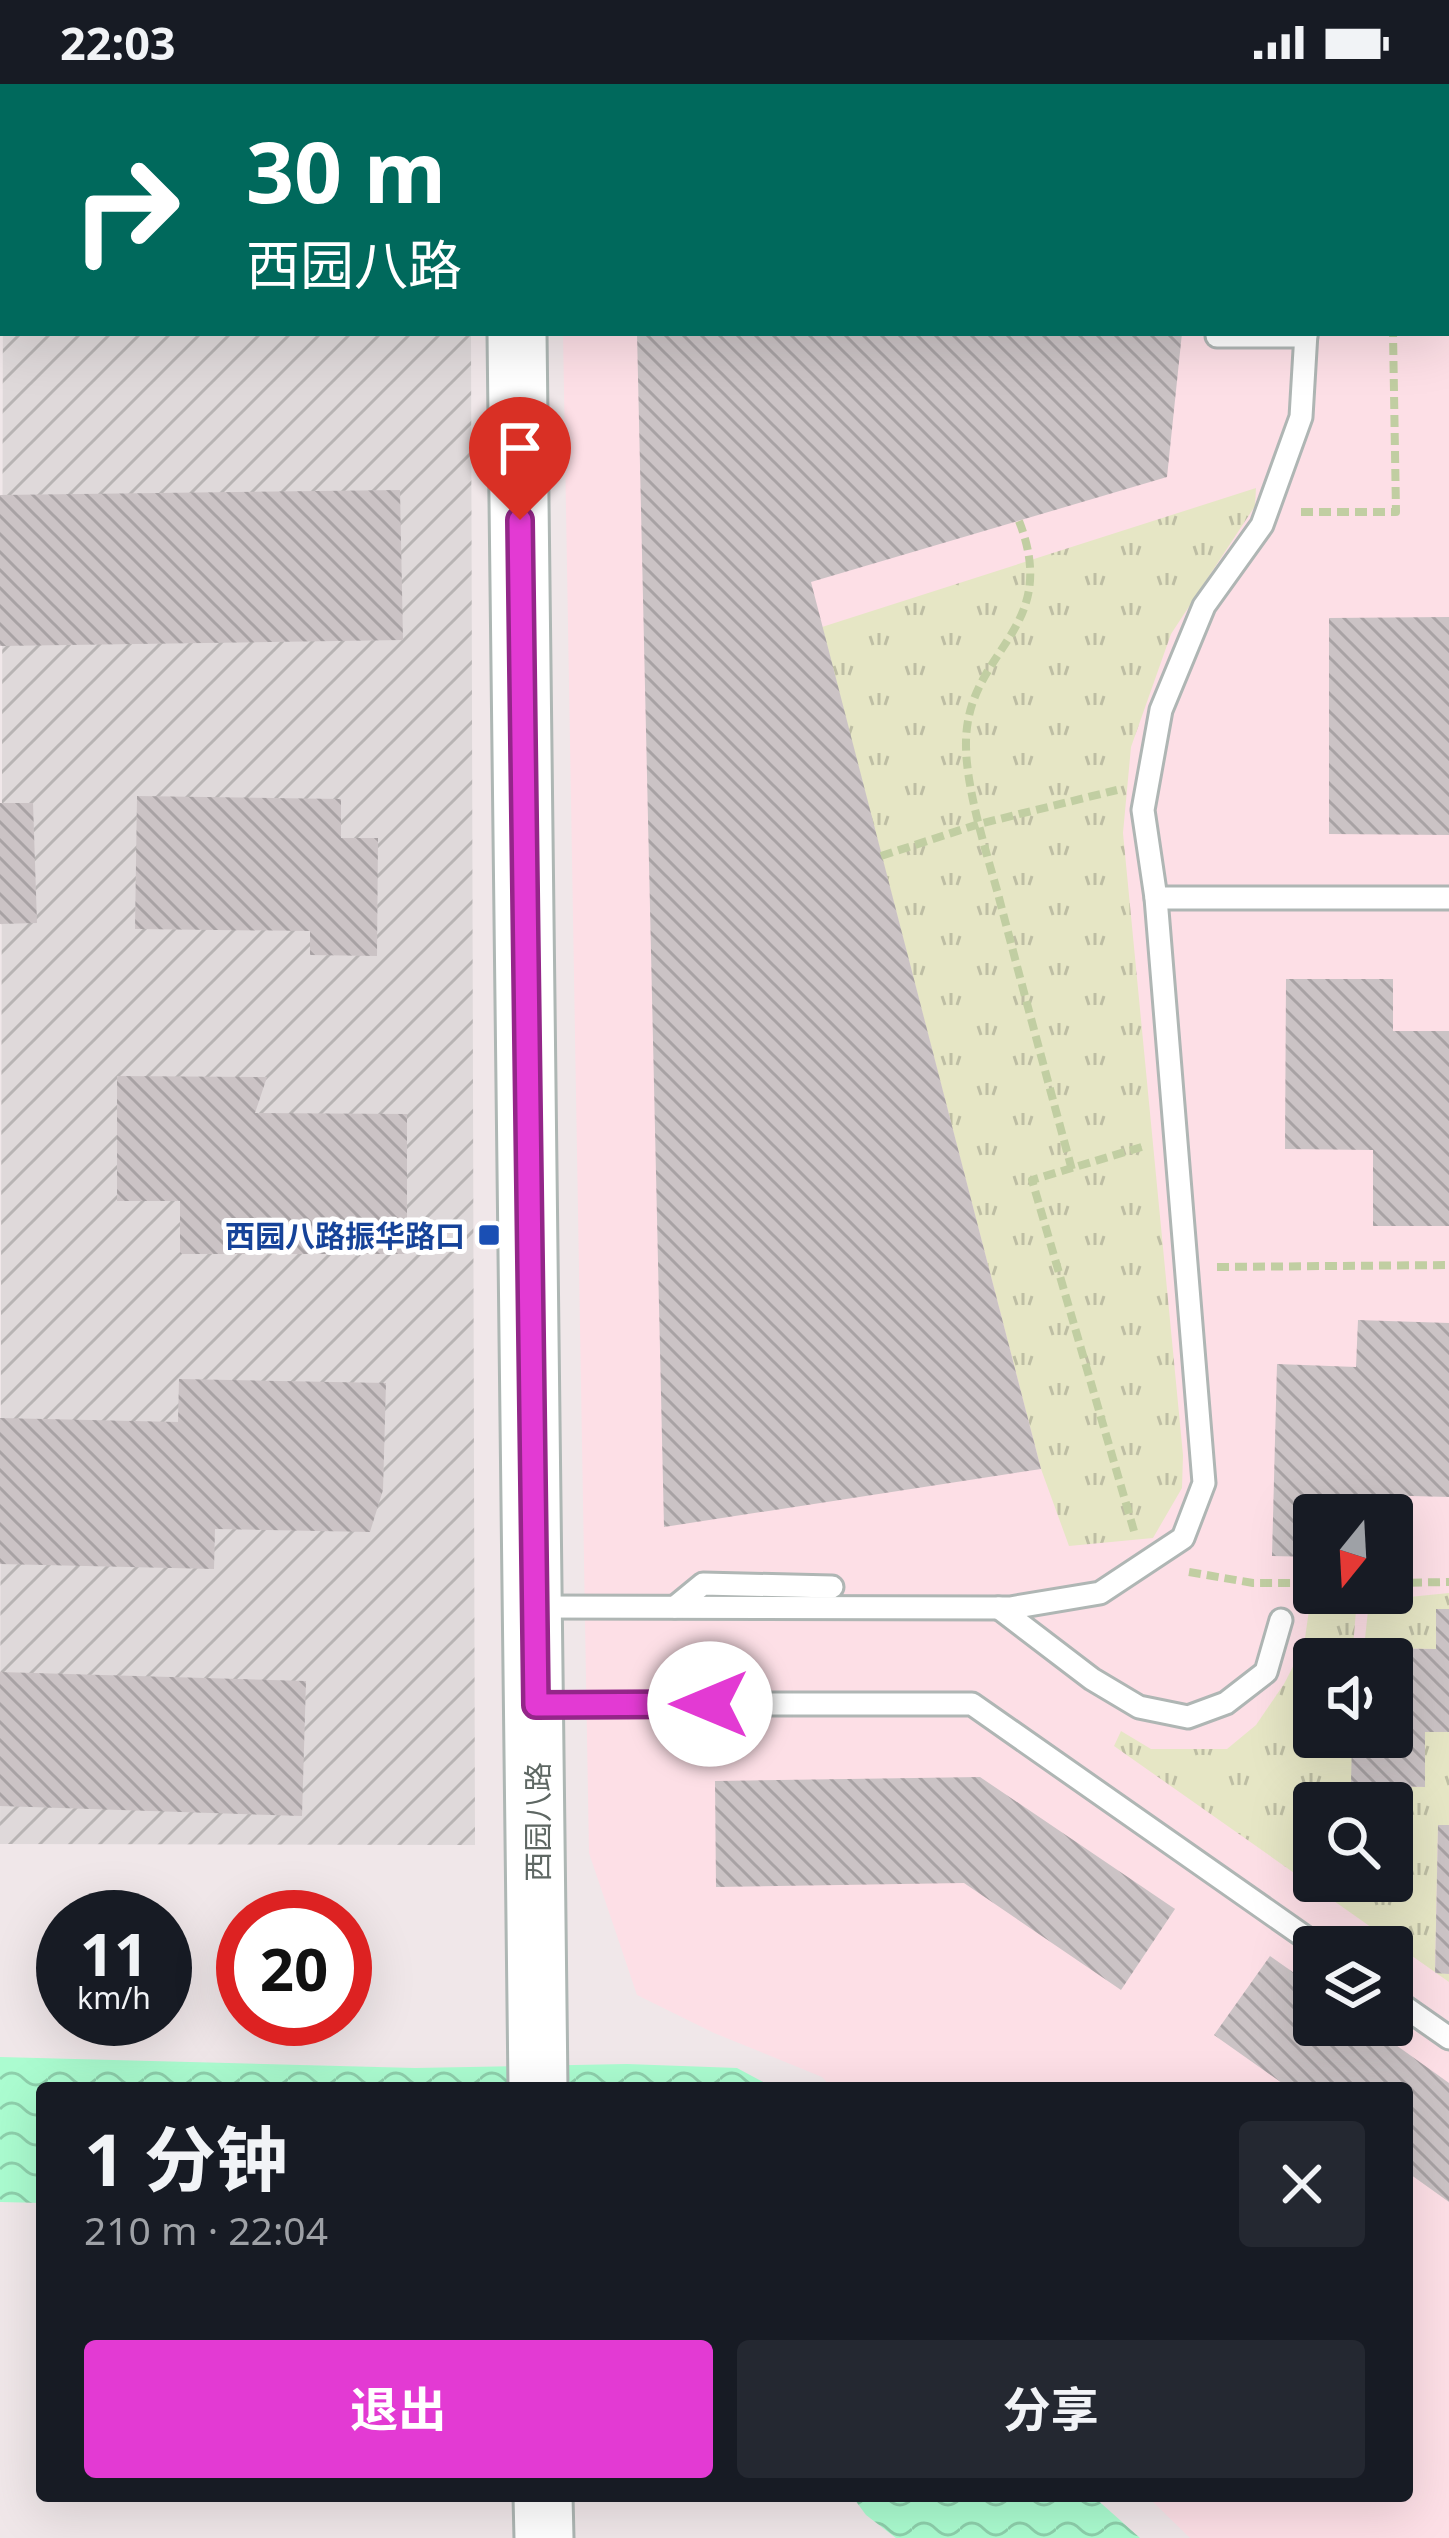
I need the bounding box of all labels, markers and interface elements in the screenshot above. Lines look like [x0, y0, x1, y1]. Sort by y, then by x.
text: 22:03 [60, 12, 176, 73]
text: 30 m [246, 113, 446, 228]
icon: right [48, 132, 204, 288]
text: 西园八路 [246, 227, 462, 301]
pin [469, 397, 571, 520]
icon: arrive [487, 415, 553, 481]
place label: 西园八路振华路口 [225, 1215, 465, 1256]
marker: 西园八路振华路口 [476, 1222, 502, 1248]
north arrow [1293, 1494, 1413, 1614]
map controls [1293, 1494, 1413, 2046]
button: sound [1293, 1638, 1413, 1758]
position arrow [647, 1641, 773, 1767]
street label: 西园八路 [517, 1762, 558, 1882]
button: search [1293, 1782, 1413, 1902]
speed limit sign: 20 [216, 1890, 372, 2046]
text: 11 [80, 1912, 148, 1994]
button: layers [1293, 1926, 1413, 2046]
text: km/h [77, 1977, 151, 2018]
text: 1 分钟 [84, 2109, 288, 2207]
button: close [1239, 2121, 1365, 2247]
text: 210 m · 22:04 [84, 2203, 328, 2256]
button: 退出 [84, 2340, 713, 2478]
button: 分享 [737, 2340, 1365, 2478]

